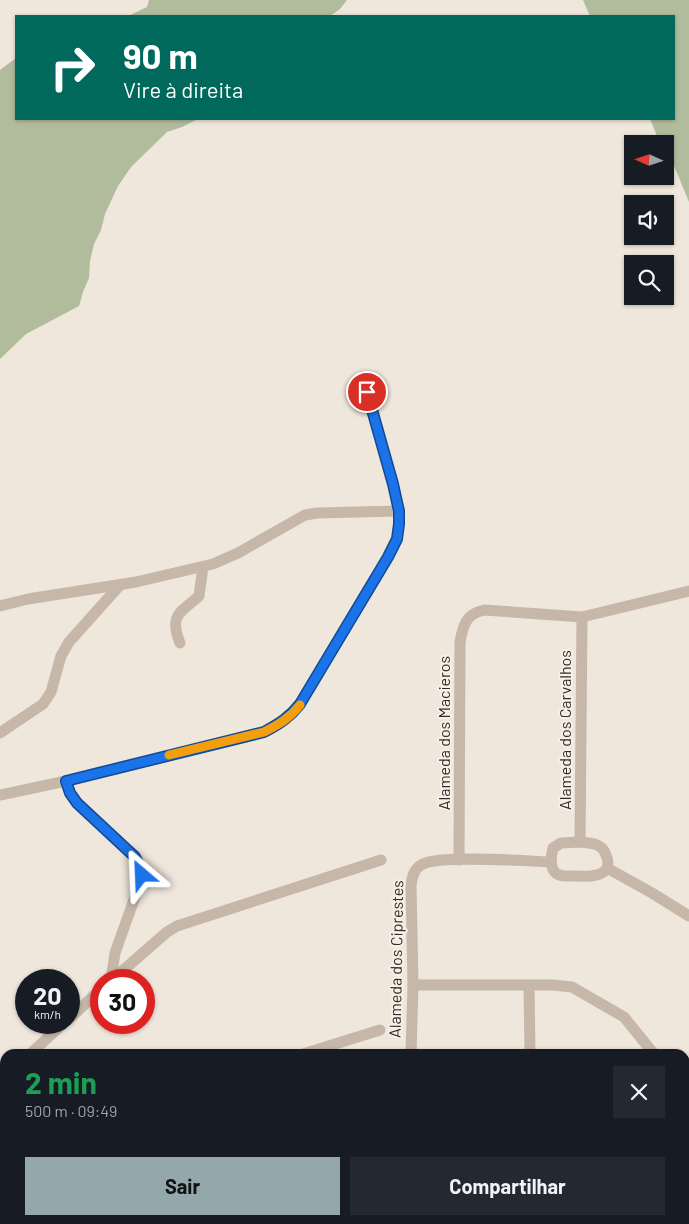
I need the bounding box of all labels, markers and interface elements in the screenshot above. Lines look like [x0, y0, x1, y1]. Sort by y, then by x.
text: 90 m [123, 34, 198, 76]
icon: right [40, 35, 105, 100]
text: Vire à direita [123, 76, 243, 102]
north arrow [624, 135, 674, 185]
map controls [624, 135, 674, 305]
button: sound [624, 195, 674, 245]
button: search [624, 255, 674, 305]
pin [346, 371, 388, 413]
icon: arrive [353, 378, 381, 406]
street label: Alameda dos Carvalhos [555, 650, 574, 810]
street label: Alameda dos Macieros [434, 656, 453, 810]
position arrow [115, 848, 167, 900]
street label: Alameda dos Ciprestes [385, 880, 406, 1038]
speed limit sign: 30 [90, 969, 155, 1034]
text: 20 [33, 980, 62, 1010]
text: km/h [34, 1007, 61, 1021]
text: 2 min [25, 1064, 97, 1100]
button: close [613, 1066, 665, 1118]
text: 500 m · 09:49 [25, 1101, 117, 1120]
button: Sair [25, 1157, 340, 1215]
button: Compartilhar [350, 1157, 665, 1215]

